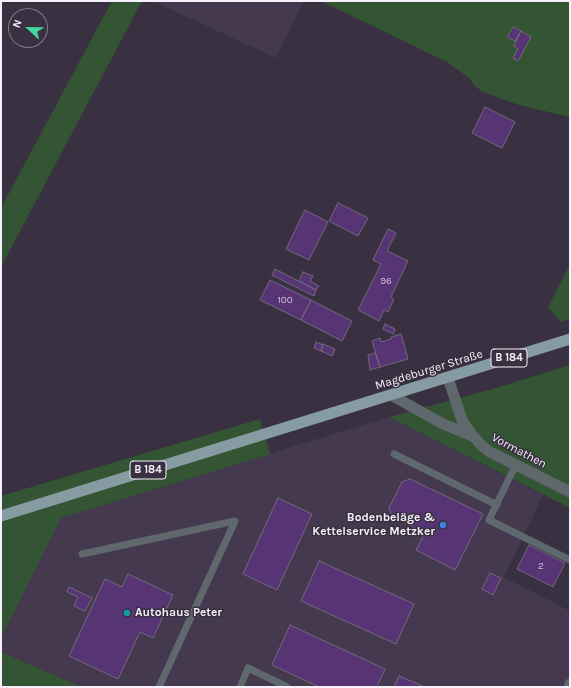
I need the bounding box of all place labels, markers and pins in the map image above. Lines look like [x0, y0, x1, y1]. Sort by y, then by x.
place label: Bodenbeläge & Kettelservice Metzker [312, 511, 435, 539]
marker: Bodenbeläge & Kettelservice Metzker [438, 520, 448, 530]
place label: Autohaus Peter [135, 606, 222, 620]
marker: Autohaus Peter [122, 608, 132, 618]

